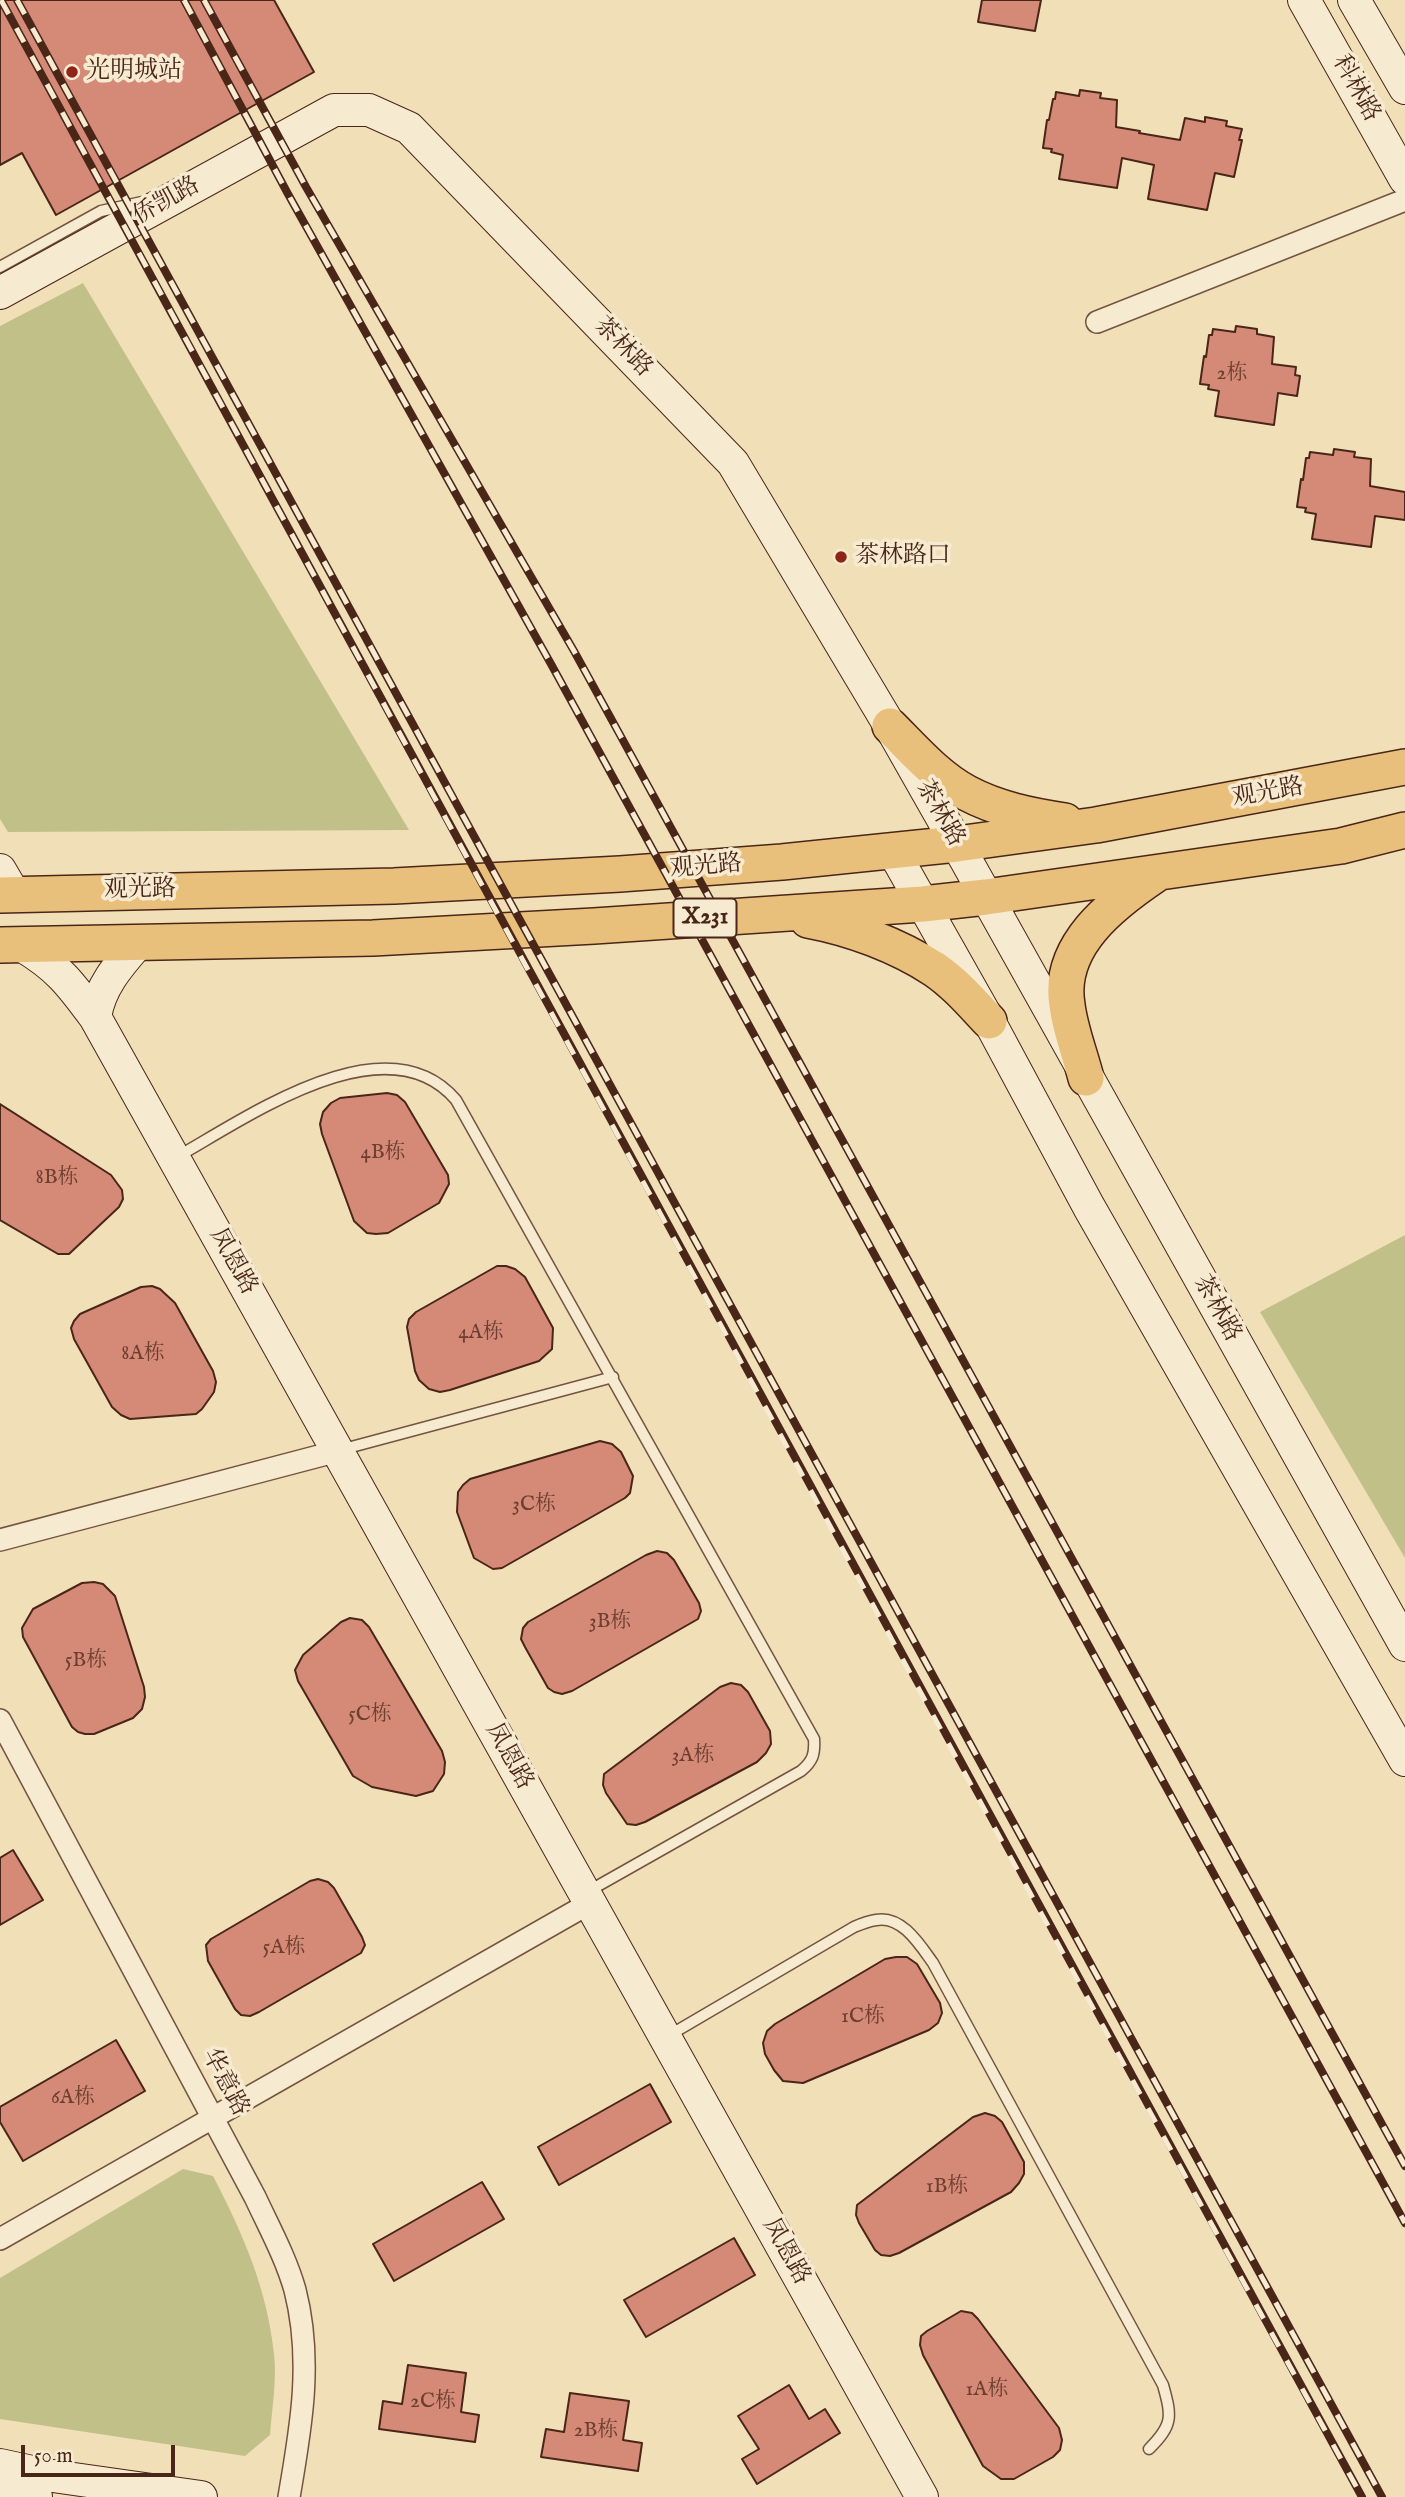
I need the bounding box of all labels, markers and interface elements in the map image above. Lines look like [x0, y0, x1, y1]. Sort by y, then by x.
street label: 科林路 [1325, 51, 1385, 127]
place label: 光明城站 [86, 58, 182, 86]
marker: 光明城站 [64, 64, 80, 80]
street label: 侨凯路 [129, 172, 205, 232]
street label: 茶林路 [587, 312, 657, 384]
house number: 2栋 [1217, 362, 1247, 388]
place label: 茶林路口 [855, 543, 951, 571]
marker: 茶林路口 [833, 549, 849, 565]
street label: 观光路 [1230, 774, 1306, 814]
street label: 茶林路 [909, 776, 969, 852]
street label: 观光路 [669, 851, 743, 885]
street label: 观光路 [104, 876, 176, 906]
road number: X231 [674, 898, 736, 937]
house number: 4B栋 [360, 1141, 406, 1167]
house number: 8B栋 [35, 1166, 79, 1192]
street label: 凤恩路 [202, 1224, 262, 1300]
street label: 茶林路 [1186, 1271, 1246, 1347]
house number: 4A栋 [458, 1321, 504, 1347]
house number: 8A栋 [121, 1342, 165, 1368]
house number: 3C栋 [512, 1493, 556, 1519]
house number: 3B栋 [589, 1610, 631, 1636]
house number: 5B栋 [65, 1649, 107, 1675]
house number: 5C栋 [348, 1703, 392, 1729]
street label: 凤恩路 [478, 1719, 538, 1795]
house number: 3A栋 [671, 1744, 715, 1770]
house number: 5A栋 [263, 1936, 305, 1962]
house number: 1C栋 [841, 2005, 885, 2031]
street label: 华意路 [194, 2044, 254, 2122]
house number: 6A栋 [51, 2086, 95, 2112]
house number: 1B栋 [926, 2175, 968, 2201]
street label: 凤恩路 [755, 2214, 815, 2290]
house number: 1A栋 [965, 2378, 1009, 2404]
house number: 2C栋 [410, 2390, 456, 2416]
house number: 2B栋 [574, 2419, 618, 2445]
scale bar [24, 2430, 178, 2474]
text: 50 m [34, 2443, 73, 2470]

